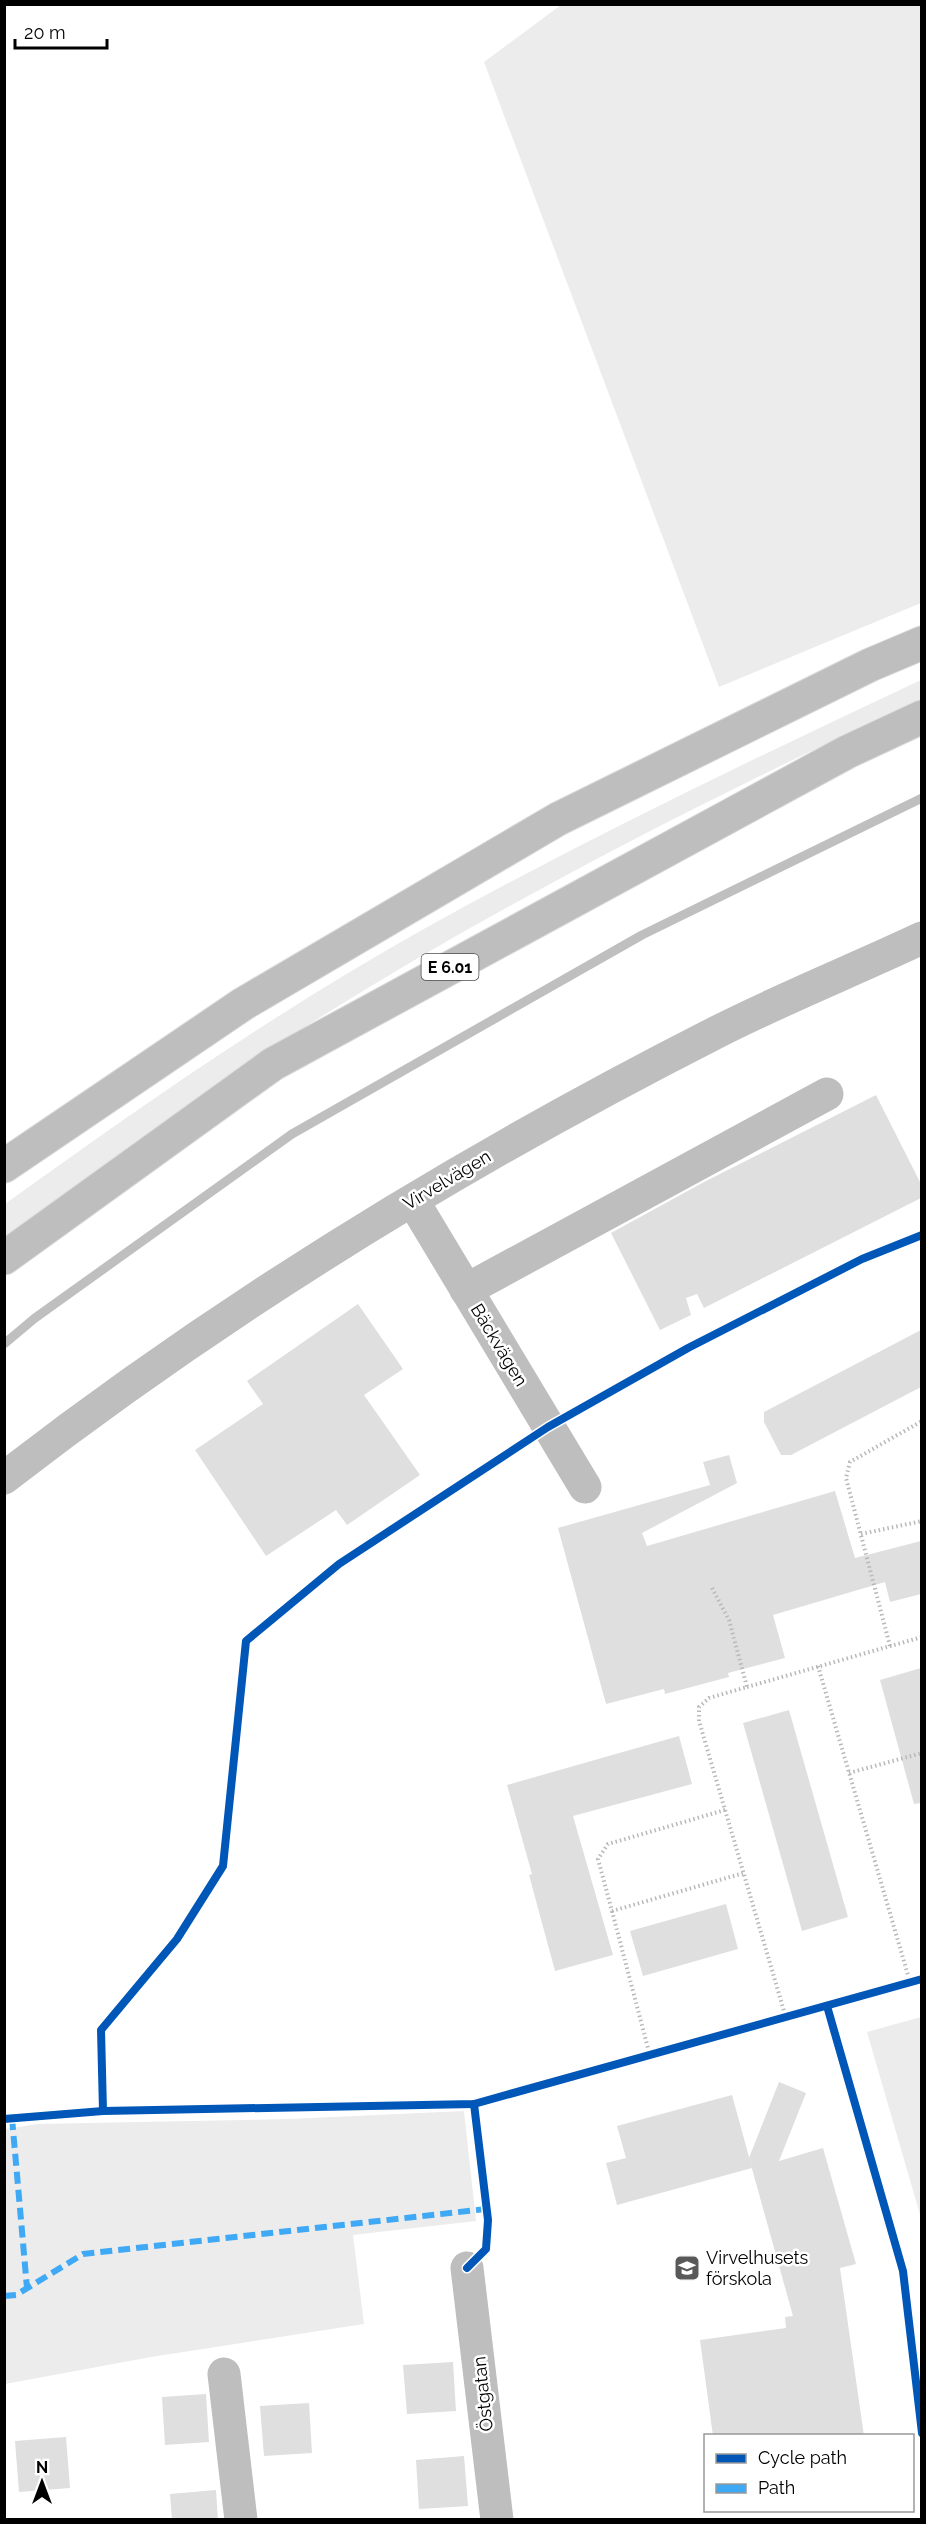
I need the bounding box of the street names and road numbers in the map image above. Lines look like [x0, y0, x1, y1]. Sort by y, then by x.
road number: E 6.01 [422, 954, 478, 980]
street label: Virvelvägen [399, 1145, 494, 1214]
street label: Bäckvägen [467, 1300, 532, 1390]
street label: Östgatan [468, 2356, 497, 2433]

